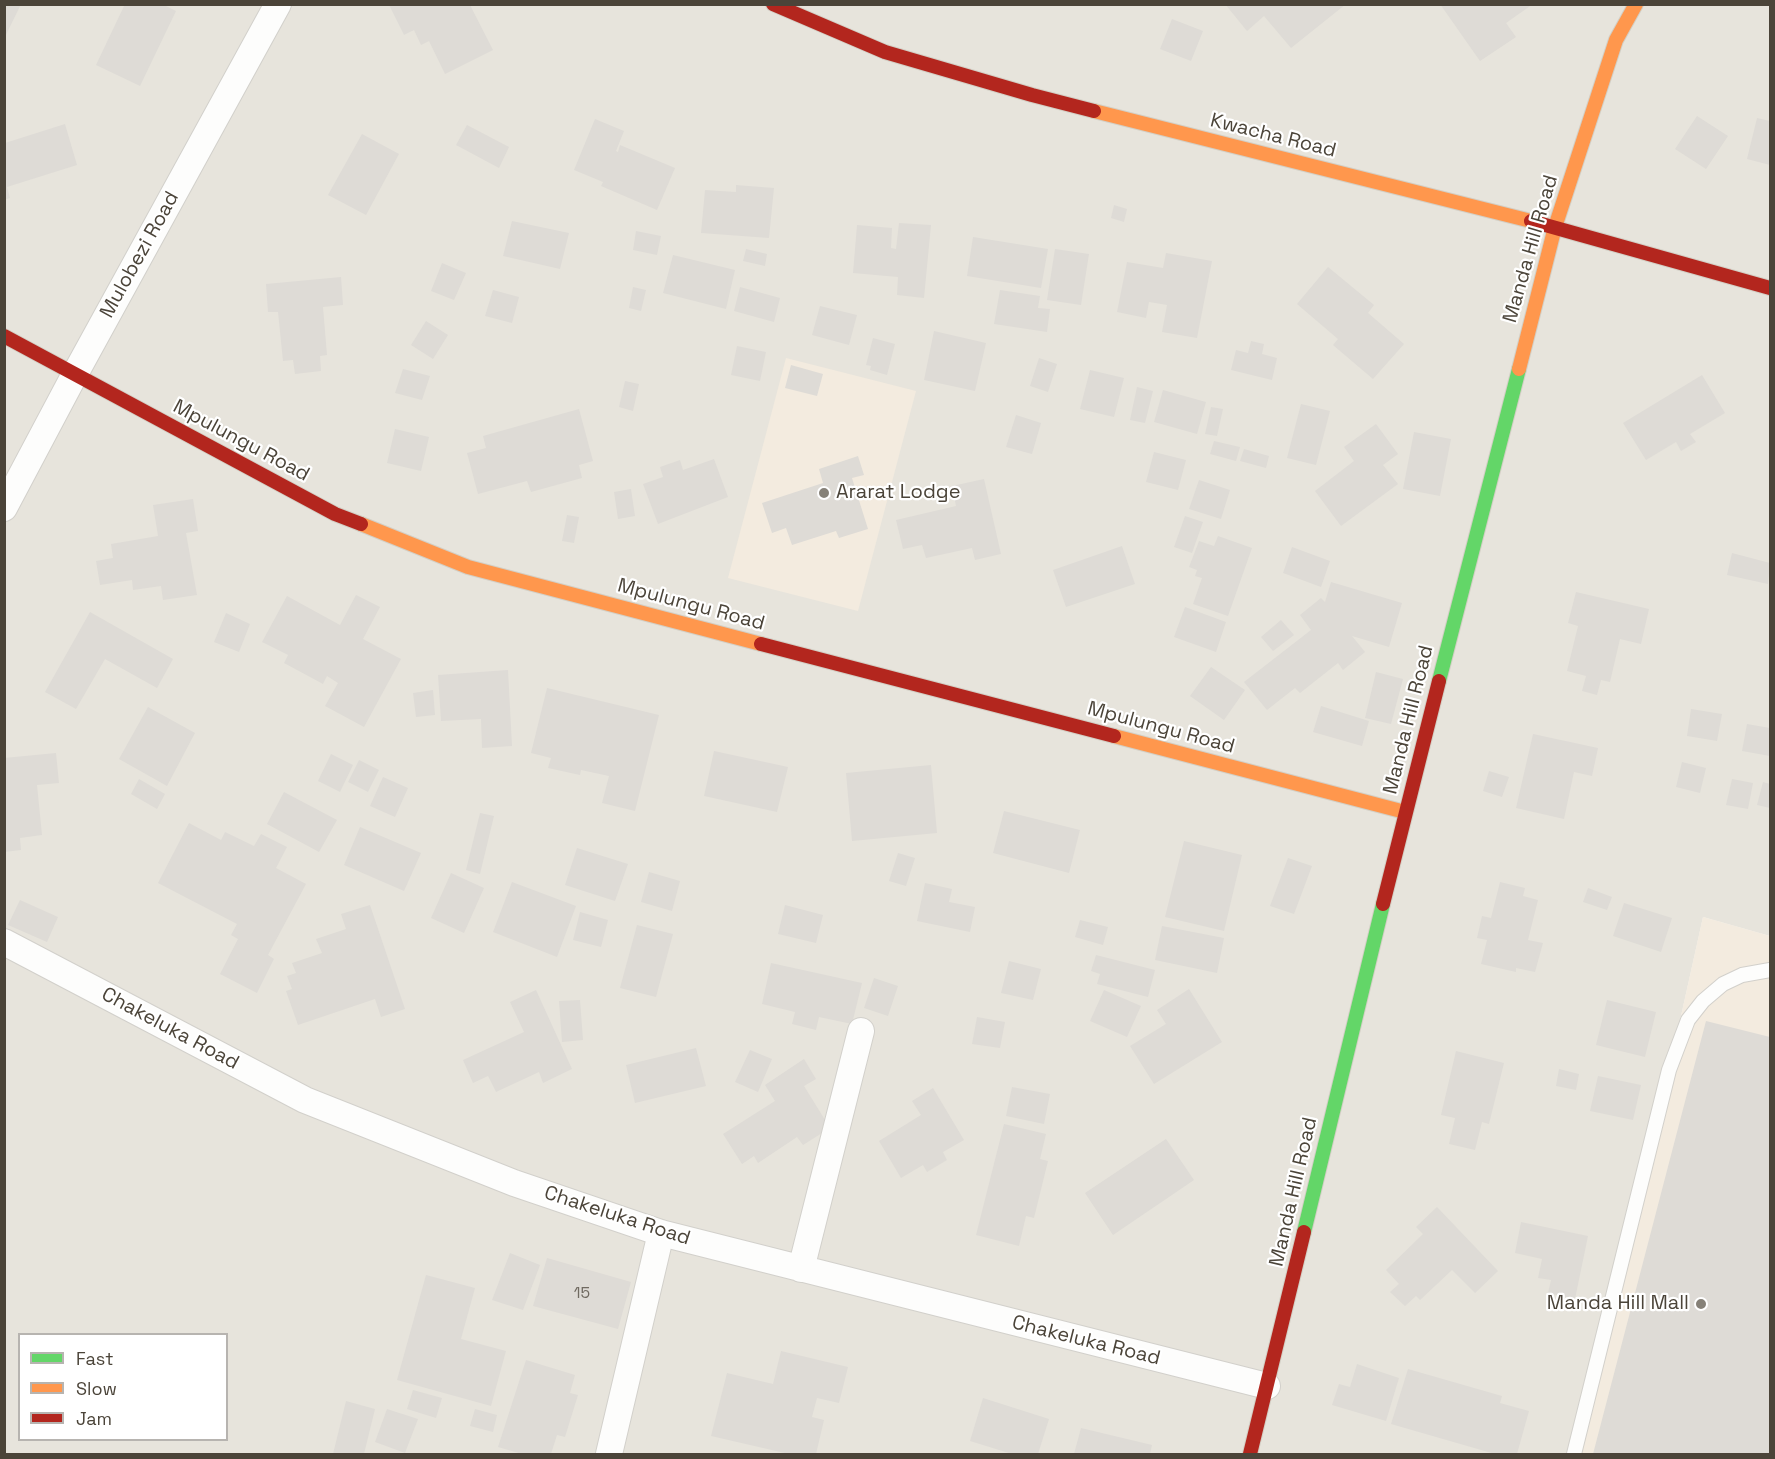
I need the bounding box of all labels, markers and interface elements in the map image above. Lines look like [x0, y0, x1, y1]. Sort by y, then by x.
street label: Kwacha Road [1208, 109, 1338, 163]
street label: Manda Hill Road [1498, 172, 1564, 326]
street label: Mulobezi Road [95, 188, 185, 322]
street label: Mpulungu Road [169, 395, 313, 487]
place label: Ararat Lodge [836, 481, 960, 505]
marker: Ararat Lodge [817, 486, 831, 500]
street label: Mpulungu Road [615, 574, 767, 636]
street label: Manda Hill Road [1379, 643, 1439, 797]
street label: Mpulungu Road [1085, 697, 1237, 759]
street label: Chakeluka Road [97, 983, 243, 1075]
street label: Manda Hill Road [1265, 1115, 1323, 1269]
street label: Chakeluka Road [541, 1181, 693, 1251]
house number: 15 [574, 1284, 590, 1304]
place label: Manda Hill Mall [1547, 1292, 1689, 1316]
marker: Manda Hill Mall [1694, 1297, 1708, 1311]
street label: Chakeluka Road [1009, 1311, 1163, 1371]
legend [18, 1333, 228, 1441]
text: Fast [76, 1347, 113, 1370]
text: Slow [76, 1377, 117, 1400]
text: Jam [76, 1407, 112, 1430]

